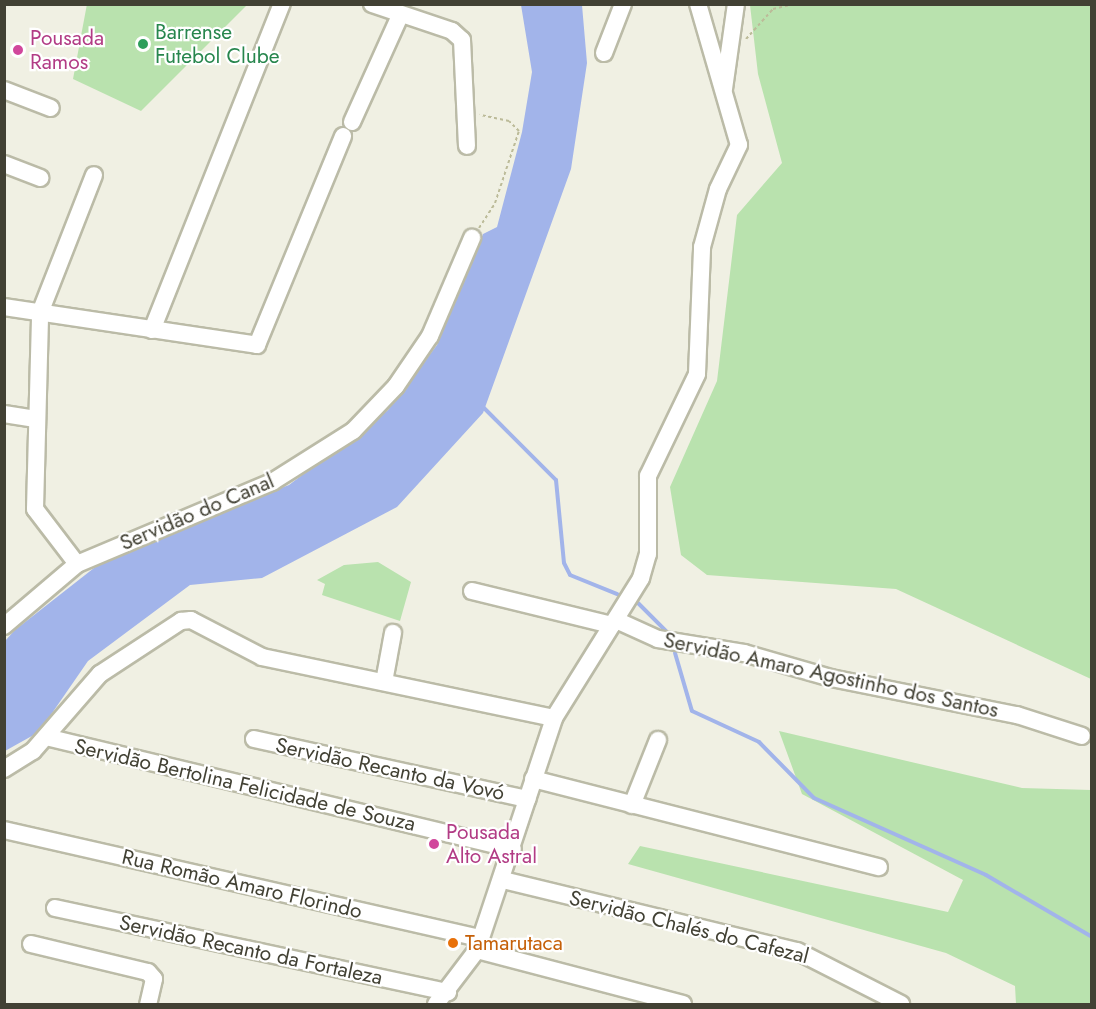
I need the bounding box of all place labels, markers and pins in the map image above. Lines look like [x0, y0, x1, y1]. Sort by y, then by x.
place label: Barrense Futebol Clube [155, 19, 280, 69]
place label: Pousada Ramos [30, 25, 104, 75]
marker: Barrense Futebol Clube [136, 37, 150, 51]
marker: Pousada Ramos [11, 43, 25, 57]
place label: Pousada Alto Astral [446, 819, 537, 869]
marker: Pousada Alto Astral [427, 837, 441, 851]
place label: Tamarutaca [465, 930, 563, 956]
marker: Tamarutaca [446, 936, 460, 950]

